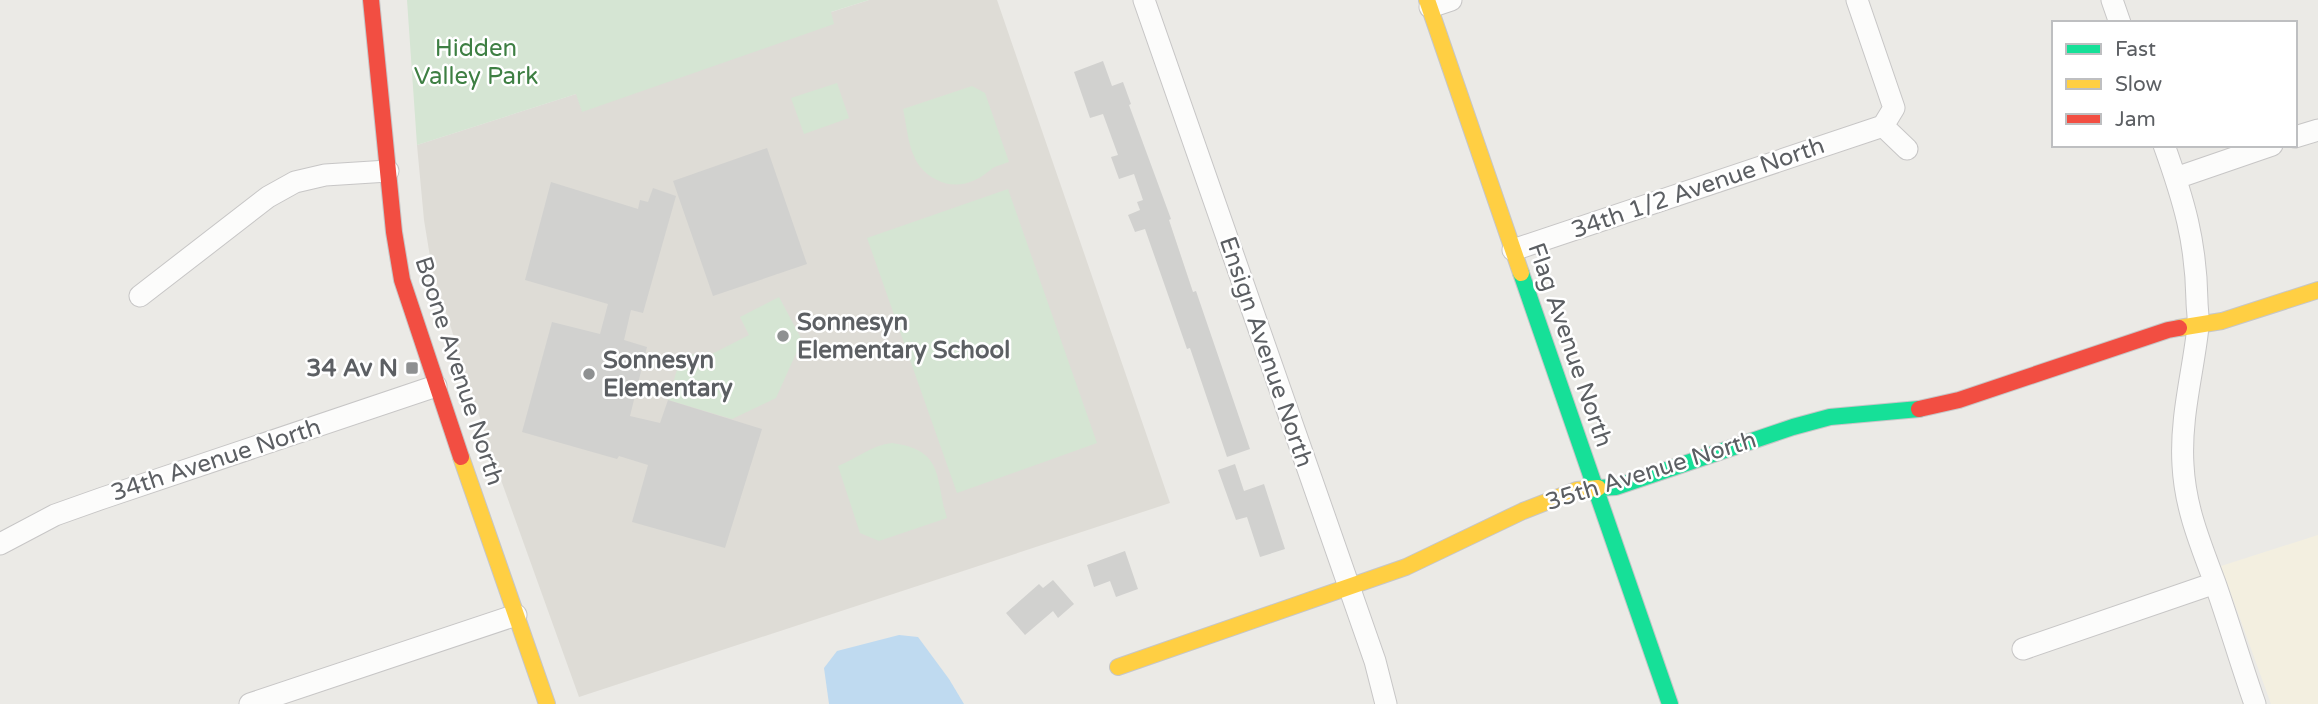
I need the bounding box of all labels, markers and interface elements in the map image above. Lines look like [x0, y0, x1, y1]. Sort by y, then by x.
legend [2052, 21, 2297, 147]
park label: Hidden Valley Park [414, 34, 538, 91]
text: Fast [2115, 37, 2156, 62]
text: Slow [2115, 72, 2163, 97]
text: Jam [2115, 107, 2156, 132]
street label: 34th 1/2 Avenue North [1568, 131, 1828, 245]
street label: Ensign Avenue North [1213, 233, 1319, 471]
street label: Flag Avenue North [1521, 239, 1619, 451]
street label: Boone Avenue North [408, 253, 510, 489]
place label: Sonnesyn Elementary School [797, 308, 1010, 365]
marker: Sonnesyn Elementary School [775, 328, 791, 344]
place label: Sonnesyn Elementary [603, 346, 733, 403]
place label: 34 Av N [306, 354, 398, 383]
marker: 34 Av N [404, 360, 420, 376]
marker: Sonnesyn Elementary [581, 366, 597, 382]
street label: 34th Avenue North [107, 412, 325, 508]
street label: 35th Avenue North [1542, 425, 1760, 517]

